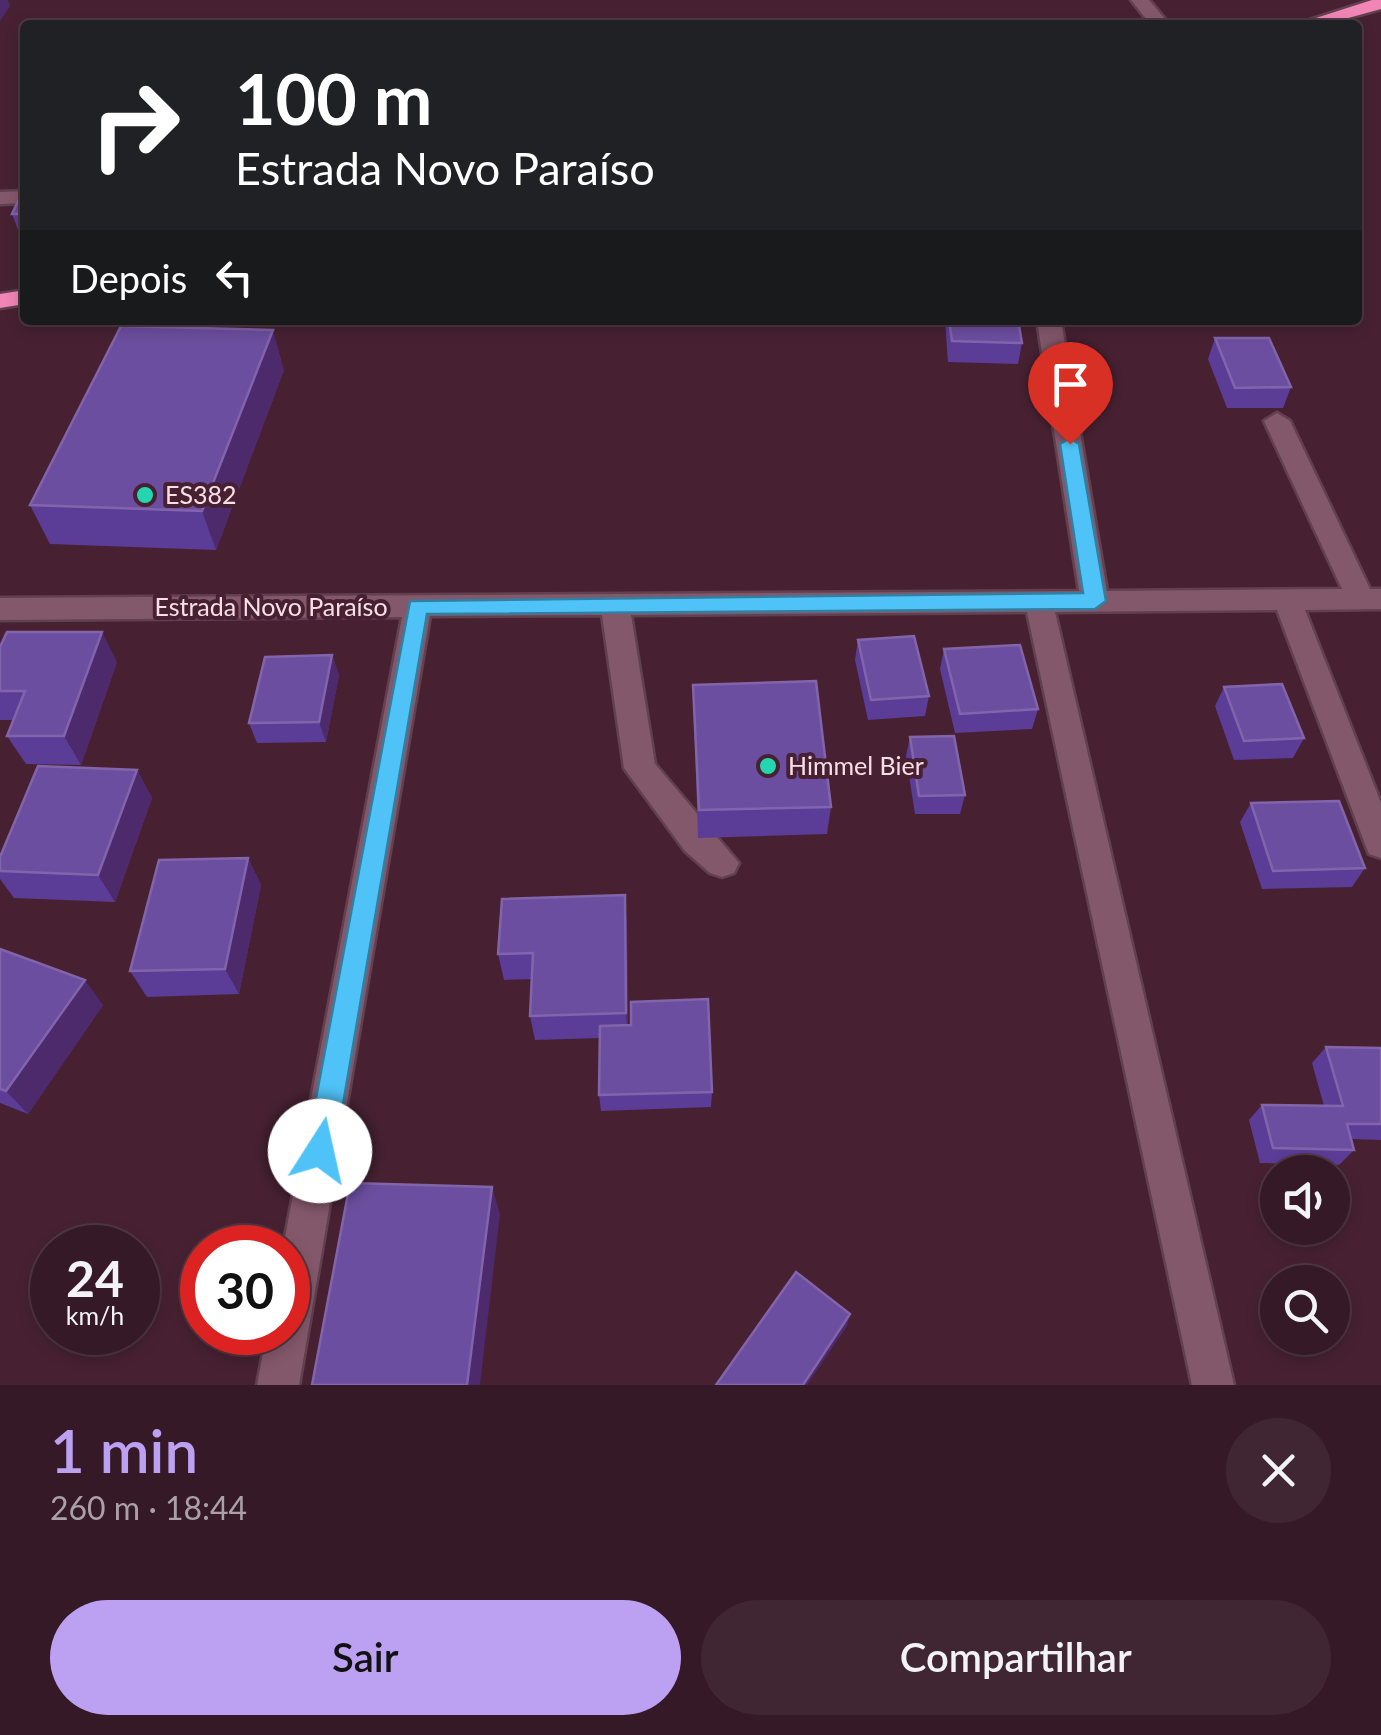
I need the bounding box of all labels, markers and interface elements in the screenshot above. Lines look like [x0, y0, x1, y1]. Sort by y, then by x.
text: 100 m [235, 56, 432, 140]
icon: right [70, 60, 200, 190]
text: Estrada Novo Paraíso [235, 141, 655, 195]
icon: left [207, 250, 262, 305]
text: Depois [70, 255, 187, 301]
pin [1028, 342, 1113, 445]
icon: arrive [1043, 357, 1098, 412]
place label: ES382 [165, 479, 237, 509]
marker: ES382 [134, 484, 156, 506]
street label: Estrada Novo Paraíso [154, 591, 388, 621]
place label: Himmel Bier [788, 750, 924, 780]
marker: Himmel Bier [757, 755, 779, 777]
position arrow [268, 1099, 372, 1203]
map controls [1260, 1155, 1350, 1355]
button: sound [1260, 1155, 1350, 1245]
speed limit sign: 30 [180, 1225, 310, 1355]
text: 24 [66, 1248, 124, 1308]
button: search [1260, 1265, 1350, 1355]
text: km/h [66, 1300, 124, 1330]
text: 1 min [50, 1414, 198, 1486]
button: close [1226, 1418, 1331, 1523]
text: 260 m · 18:44 [50, 1488, 247, 1527]
button: Sair [50, 1600, 681, 1715]
button: Compartilhar [701, 1600, 1331, 1715]

